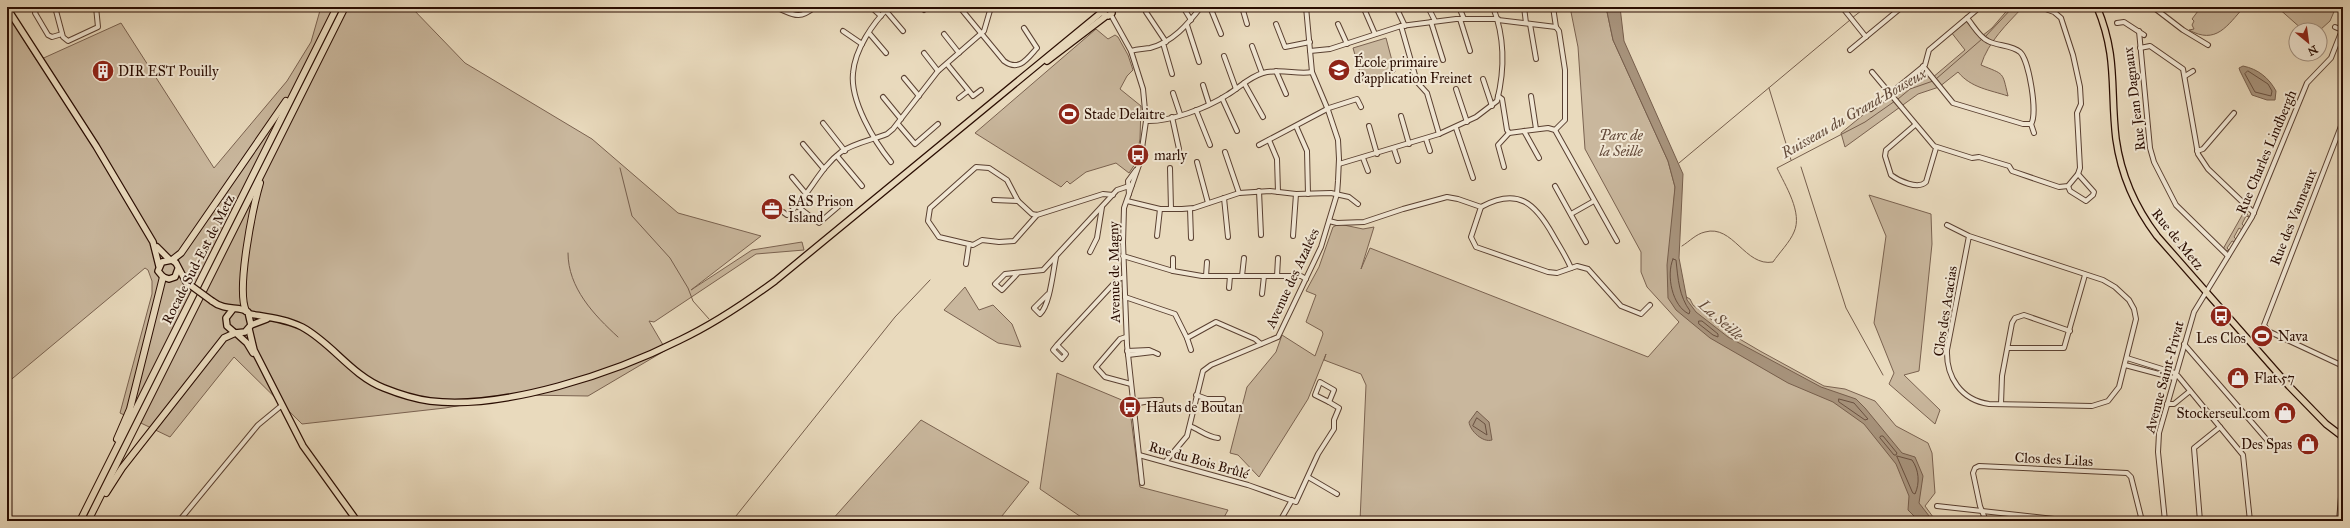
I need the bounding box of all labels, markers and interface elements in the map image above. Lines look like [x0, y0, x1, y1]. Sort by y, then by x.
north arrow [2288, 22, 2328, 62]
text: N [2305, 42, 2320, 59]
street label: Rue Jean Dagnaux [2120, 45, 2150, 152]
place label: École primaire d'application Freinet [1354, 52, 1472, 87]
school or university icon: École primaire d'application Freinet [1326, 57, 1352, 83]
building icon: DIR EST Pouilly [90, 58, 116, 84]
place label: DIR EST Pouilly [118, 63, 219, 80]
water label: Ruisseau du Grand Bouseux [1777, 64, 1931, 163]
street label: Rue Charles Lindbergh [2233, 87, 2300, 217]
sports icon: Stade Delaitre [1056, 101, 1082, 127]
place label: Stade Delaitre [1084, 106, 1165, 123]
park label: Parc de la Seille [1598, 127, 1644, 160]
bus stop icon: marly [1125, 142, 1151, 168]
place label: marly [1154, 147, 1187, 164]
street label: Rue des Vanneaux [2266, 166, 2321, 268]
street label: Rocade Sud-Est de Metz [158, 191, 239, 327]
place label: SAS Prison Island [788, 193, 854, 226]
office icon: SAS Prison Island [759, 196, 785, 222]
street label: Rue de Metz [2148, 205, 2208, 274]
street label: Avenue de Magny [1105, 221, 1124, 324]
street label: Avenue des Azalées [1261, 226, 1323, 332]
street label: Clos des Acacias [1930, 265, 1961, 358]
water label: La Seille [1694, 295, 1747, 345]
bus stop icon: Les Clos [2208, 303, 2234, 329]
street label: Avenue Saint-Privat [2141, 319, 2188, 436]
sports icon: Nava [2249, 323, 2275, 349]
place label: Nava [2278, 328, 2308, 345]
place label: Les Clos [2196, 330, 2246, 347]
shop icon: Flat 57 [2225, 365, 2251, 391]
place label: Flat 57 [2254, 370, 2295, 387]
bus stop icon: Hauts de Boutan [1117, 394, 1143, 420]
place label: Hauts de Boutan [1146, 399, 1243, 416]
shop icon: Stockerseul.com [2272, 400, 2298, 426]
place label: Stockerseul.com [2177, 405, 2270, 422]
shop icon: Des Spas [2295, 431, 2321, 457]
place label: Des Spas [2241, 436, 2292, 453]
street label: Rue du Bois Brûlé [1147, 438, 1251, 483]
street label: Clos des Lilas [2014, 449, 2094, 470]

